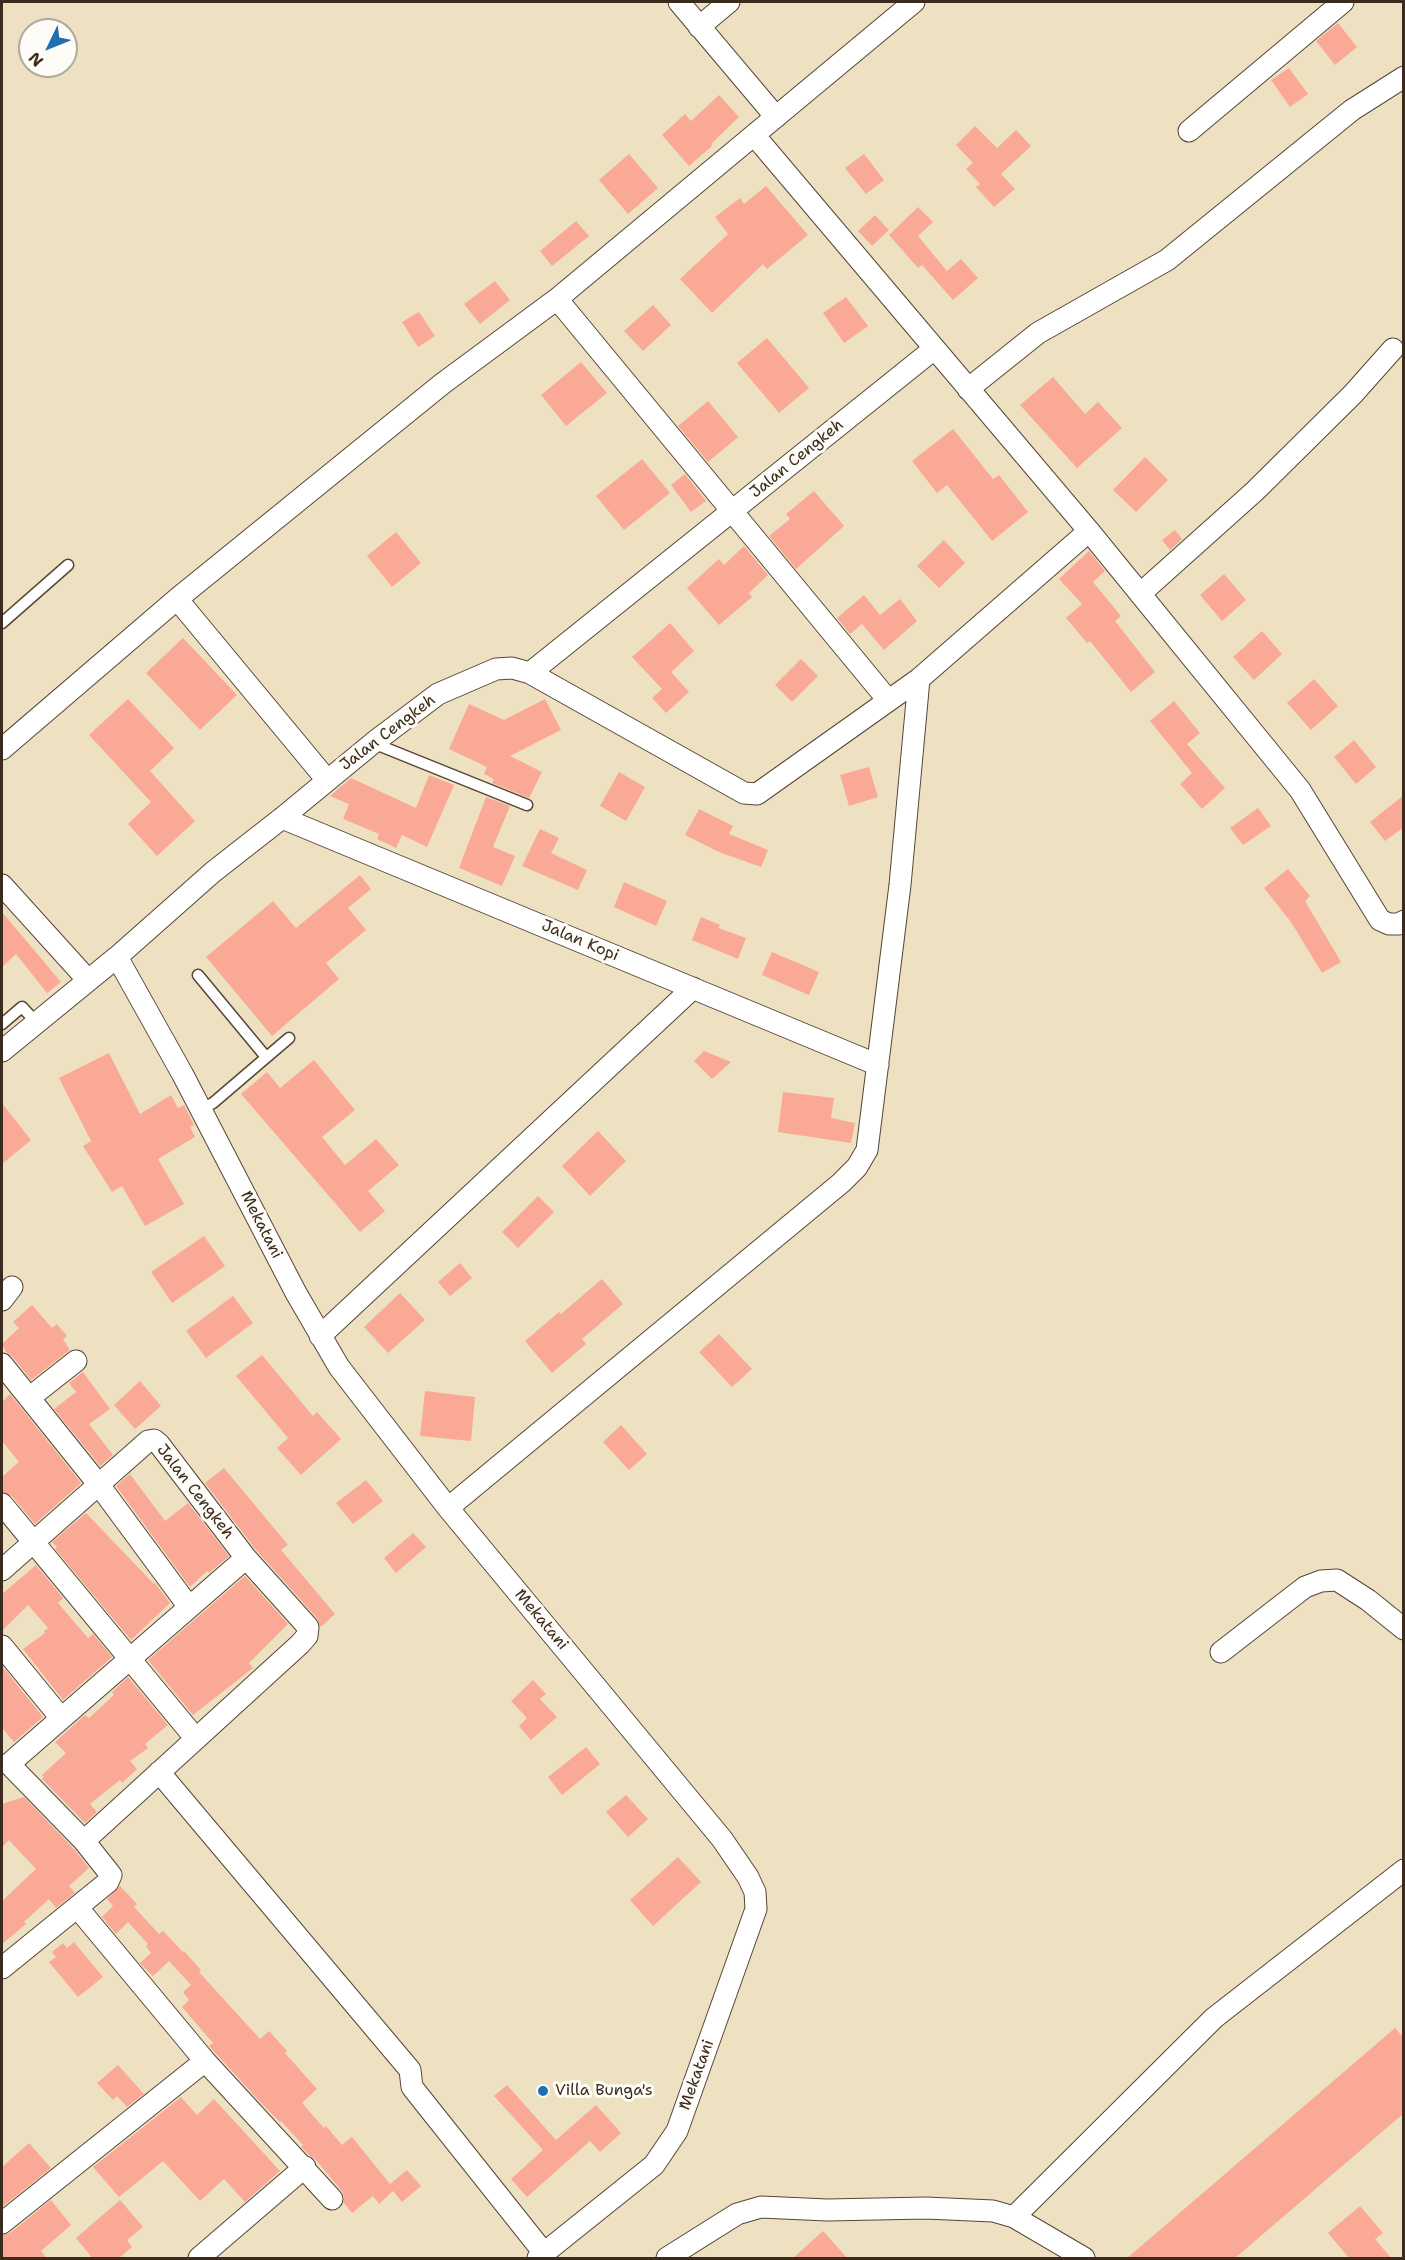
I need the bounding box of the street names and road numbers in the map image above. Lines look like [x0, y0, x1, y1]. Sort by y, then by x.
street label: Jalan Cengkeh [746, 415, 848, 503]
street label: Jalan Cengkeh [336, 691, 440, 775]
street label: Jalan Kopi [538, 916, 622, 966]
street label: Mekatani [236, 1188, 286, 1262]
street label: Jalan Cengkeh [152, 1441, 238, 1543]
street label: Mekatani [510, 1586, 572, 1654]
street label: Mekatani [675, 2037, 719, 2113]

